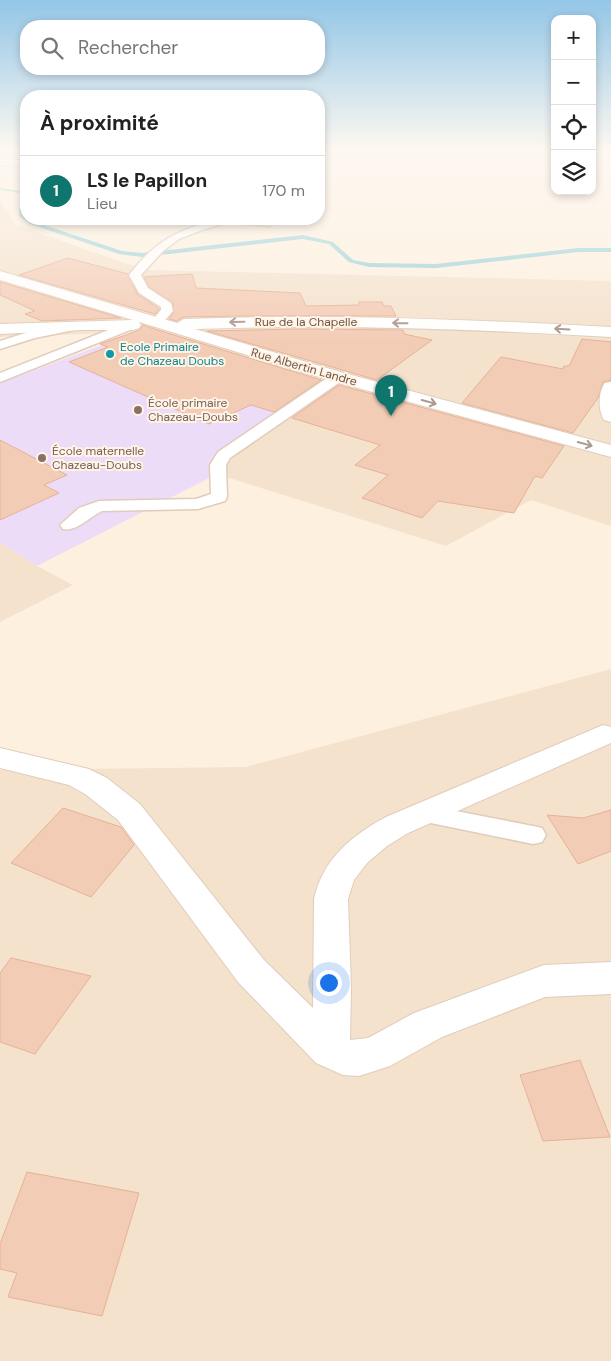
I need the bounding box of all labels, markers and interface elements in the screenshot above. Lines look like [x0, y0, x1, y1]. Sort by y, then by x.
map controls [551, 15, 596, 195]
button: + [551, 15, 596, 60]
search box [20, 20, 325, 75]
icon: search [38, 34, 66, 62]
text: Rechercher [78, 35, 178, 60]
button: − [551, 60, 596, 105]
button: locate [551, 105, 596, 150]
text: À proximité [40, 109, 159, 137]
button: layers [551, 150, 596, 195]
text: LS le Papillon [87, 168, 207, 193]
text: 1 [53, 180, 59, 201]
text: 170 m [262, 180, 305, 201]
text: Lieu [87, 193, 118, 214]
street label: Rue de la Chapelle [255, 314, 357, 330]
one-way arrow [230, 317, 246, 327]
one-way arrow [392, 318, 408, 327]
one-way arrow [555, 325, 571, 334]
place label: Ecole Primaire de Chazeau Doubs [120, 339, 224, 369]
street label: Rue Albertin Landre [249, 344, 359, 390]
marker: Ecole Primaire de Chazeau Doubs [104, 348, 116, 360]
pin: 1 [375, 375, 407, 416]
place label: École primaire Chazeau-Doubs [148, 395, 238, 425]
one-way arrow [420, 397, 436, 407]
marker: École primaire Chazeau-Doubs [132, 404, 144, 416]
one-way arrow [577, 440, 593, 449]
place label: École maternelle Chazeau-Doubs [52, 443, 144, 473]
marker: École maternelle Chazeau-Doubs [36, 452, 48, 464]
your location [316, 970, 342, 996]

